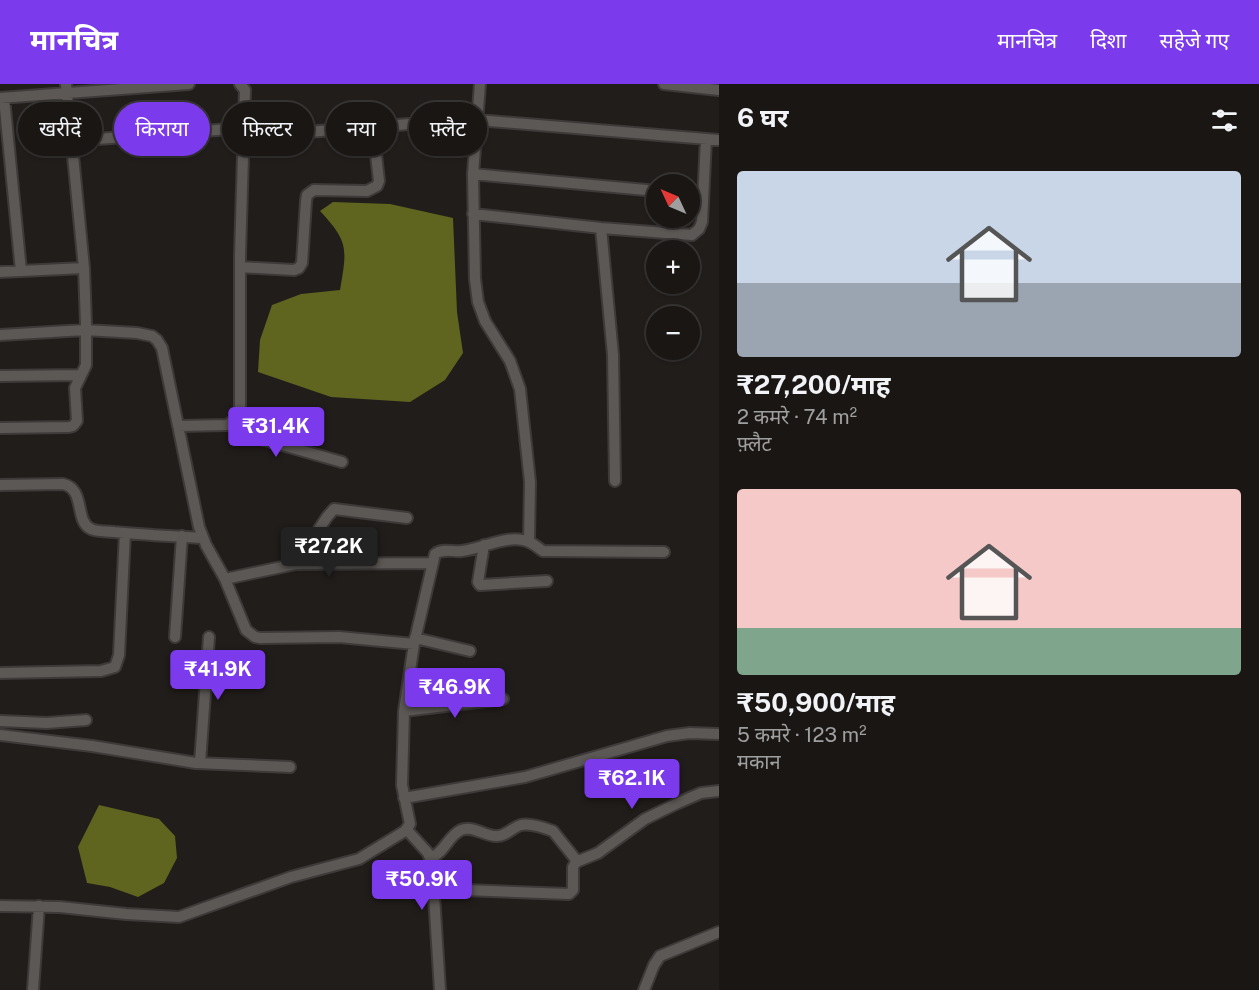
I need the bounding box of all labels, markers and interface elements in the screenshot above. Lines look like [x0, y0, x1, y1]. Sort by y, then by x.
text: मानचित्र [30, 23, 118, 56]
text: मानचित्र [997, 28, 1057, 53]
text: दिशा [1090, 28, 1127, 53]
text: सहेजे गए [1160, 28, 1229, 53]
chip: खरीदें [18, 102, 102, 156]
chip: किराया [114, 102, 210, 156]
chip: फ़िल्टर [222, 102, 314, 156]
chip: नया [326, 102, 397, 156]
chip: फ़्लैट [409, 102, 487, 156]
text: 6 घर [737, 102, 788, 133]
icon: filters [1208, 104, 1241, 137]
north arrow [646, 174, 700, 228]
map controls [646, 174, 700, 360]
icon: home [935, 210, 1043, 318]
button: + [646, 240, 700, 294]
button: − [646, 306, 700, 360]
text: ₹27,200/माह [737, 369, 890, 400]
text: 2 कमरे · 74 m² [737, 405, 857, 429]
pin: ₹31.4K [227, 407, 325, 458]
text: ₹31.4K [242, 414, 310, 438]
text: फ़्लैट [737, 432, 772, 456]
pin: ₹27.2K [280, 527, 378, 578]
icon: home [935, 528, 1043, 636]
text: ₹27.2K [295, 534, 363, 558]
pin: ₹41.9K [169, 650, 267, 701]
text: ₹41.9K [184, 657, 252, 681]
pin: ₹46.9K [406, 668, 504, 719]
text: ₹46.9K [419, 675, 491, 699]
text: ₹50,900/माह [737, 687, 895, 718]
text: 5 कमरे · 123 m² [737, 723, 867, 747]
text: मकान [737, 750, 781, 774]
pin: ₹62.1K [583, 759, 681, 810]
text: ₹62.1K [598, 766, 666, 790]
pin: ₹50.9K [373, 860, 471, 911]
text: ₹50.9K [386, 867, 458, 891]

